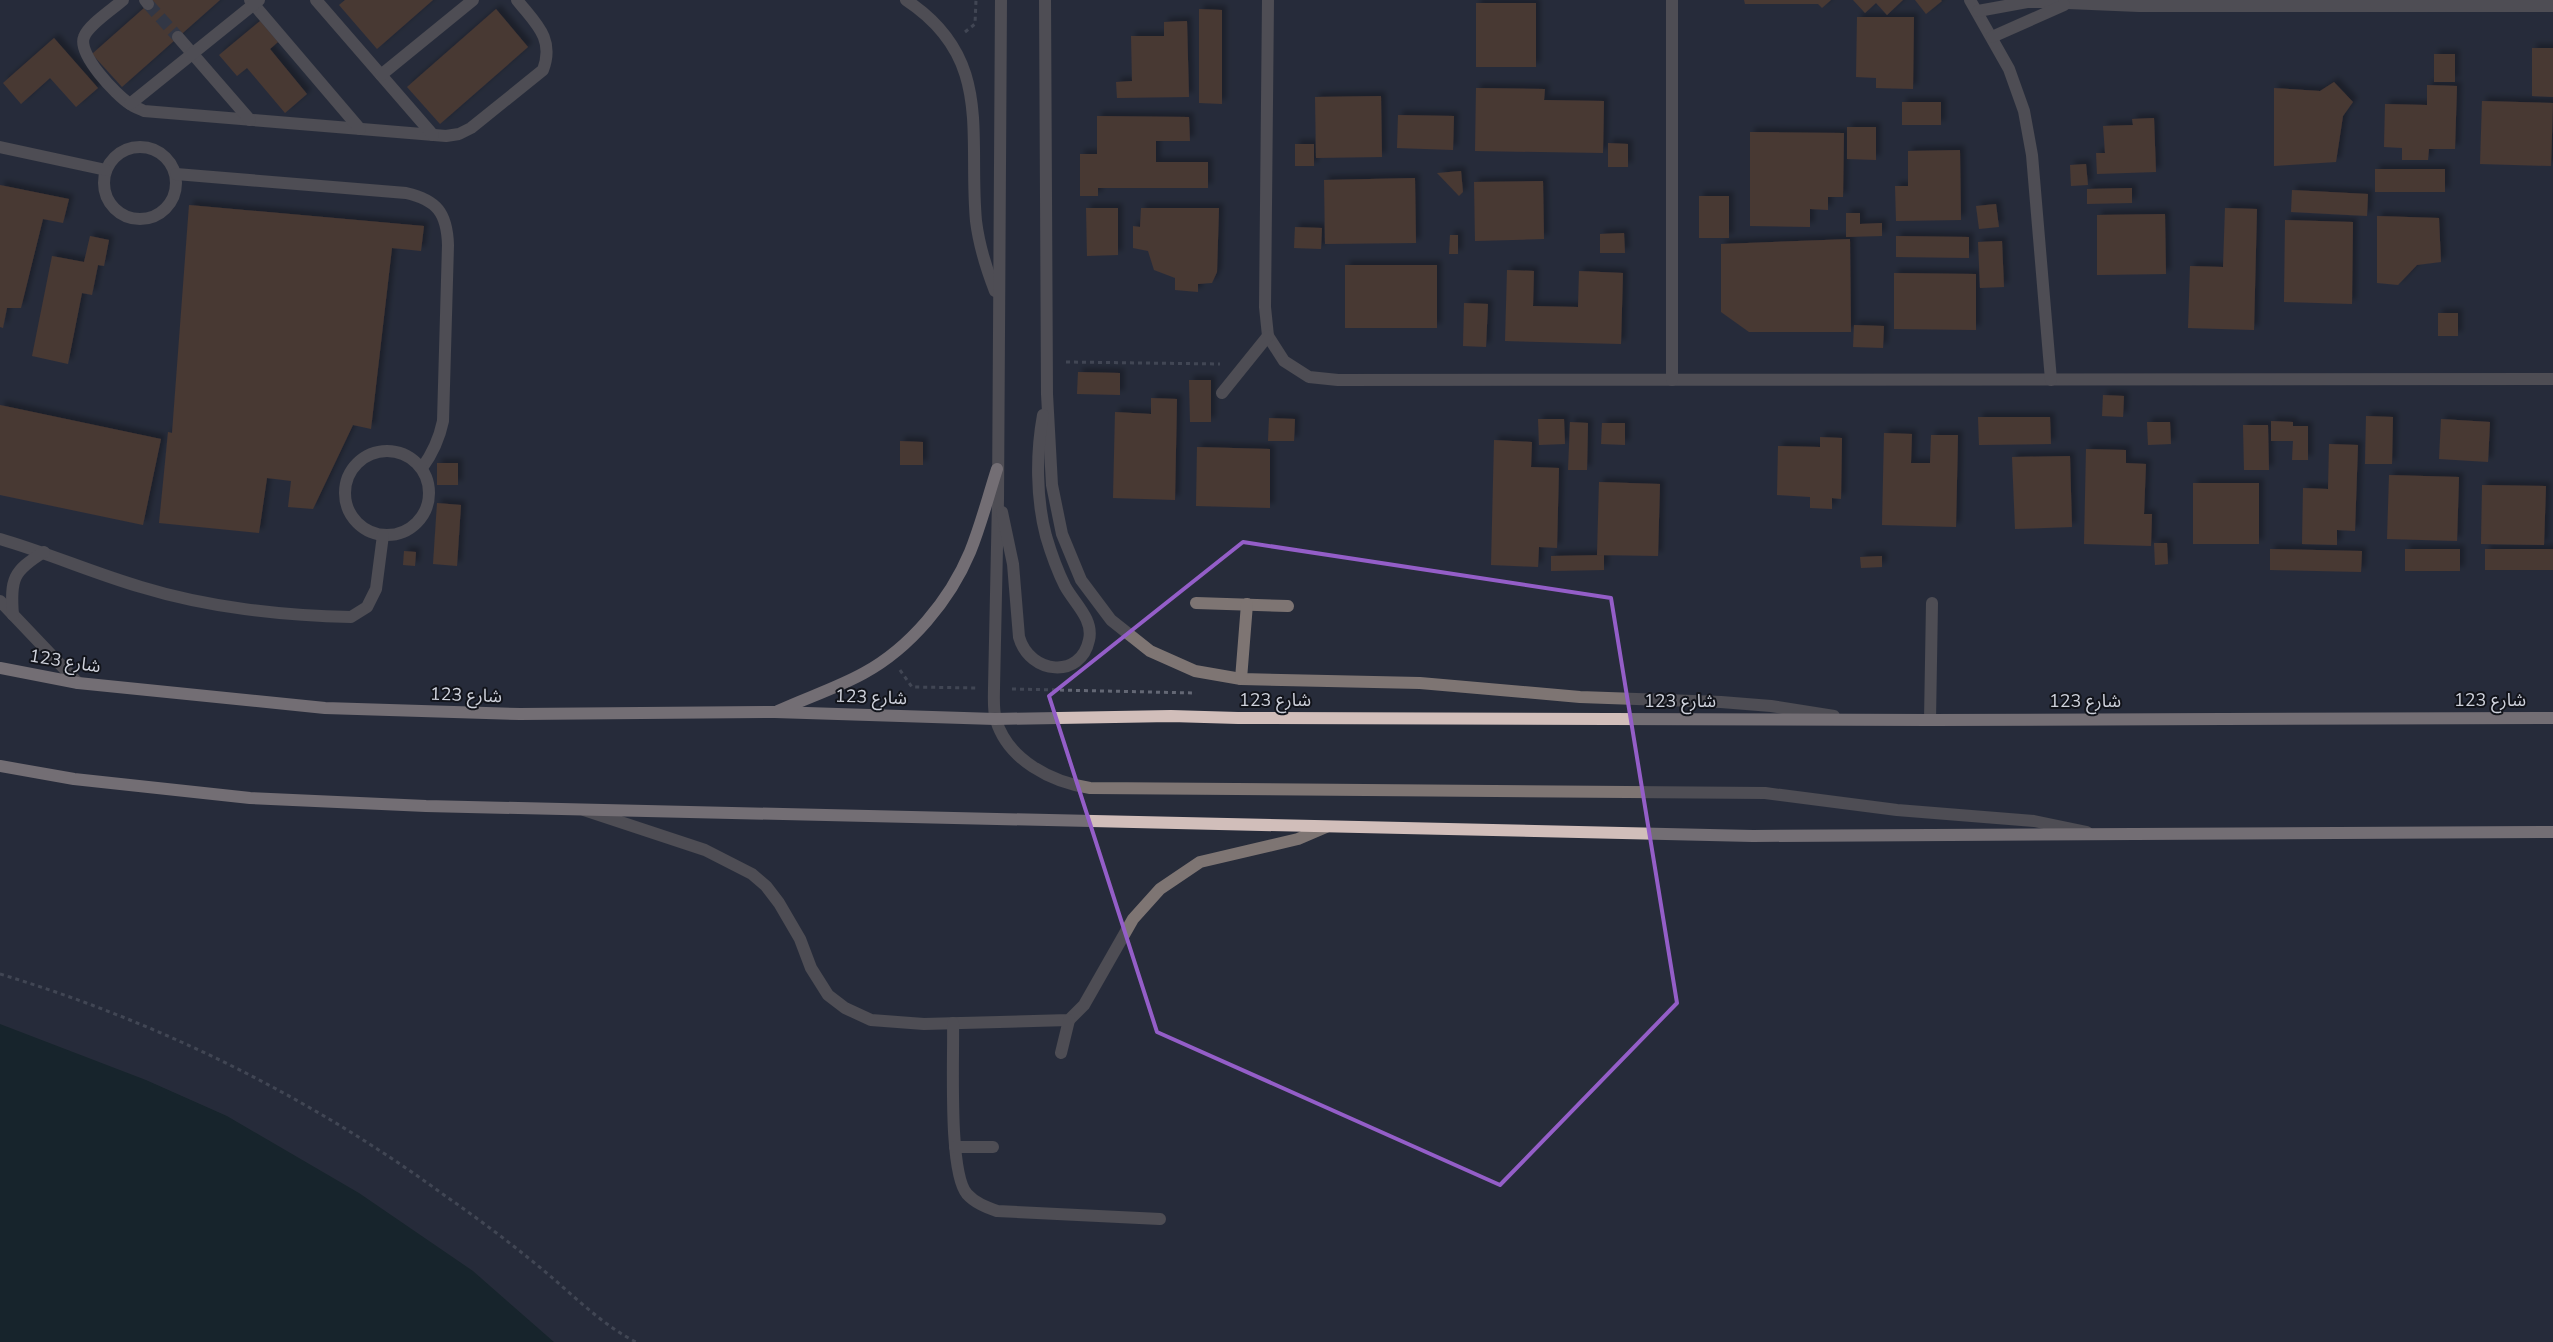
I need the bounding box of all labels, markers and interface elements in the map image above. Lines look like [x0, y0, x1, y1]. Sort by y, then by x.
street label: شارع 123 [27, 644, 102, 680]
street label: شارع 123 [429, 682, 502, 710]
street label: شارع 123 [834, 684, 907, 712]
street label: شارع 123 [1239, 688, 1311, 714]
street label: شارع 123 [2454, 688, 2526, 714]
street label: شارع 123 [1644, 689, 1716, 715]
street label: شارع 123 [2049, 689, 2121, 715]

